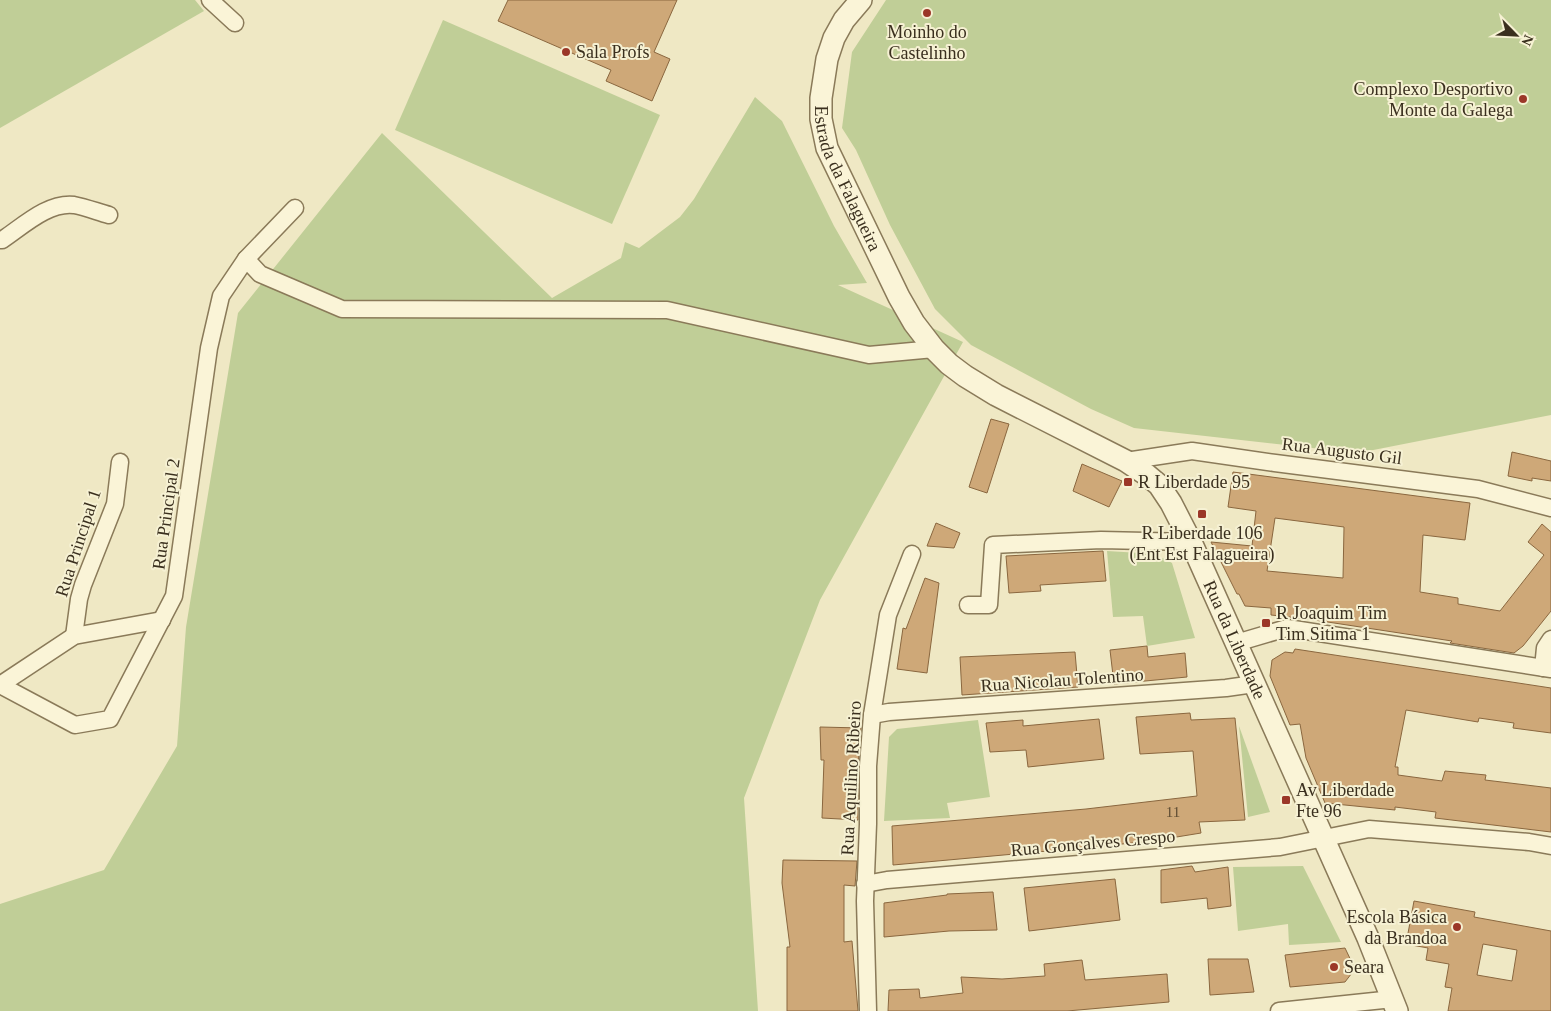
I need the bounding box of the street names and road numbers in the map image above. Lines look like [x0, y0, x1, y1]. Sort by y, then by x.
street label: Estrada da Falagueira [811, 106, 885, 254]
street label: Rua Augusto Gil [1281, 434, 1403, 468]
street label: Rua Principal 2 [148, 457, 184, 571]
street label: Rua Principal 1 [51, 487, 105, 599]
street label: Rua da Liberdade [1199, 577, 1270, 702]
street label: Rua Nicolau Tolentino [980, 664, 1144, 696]
street label: Rua Aquilino Ribeiro [837, 700, 865, 856]
street label: Rua Gonçalves Crespo [1010, 826, 1176, 860]

